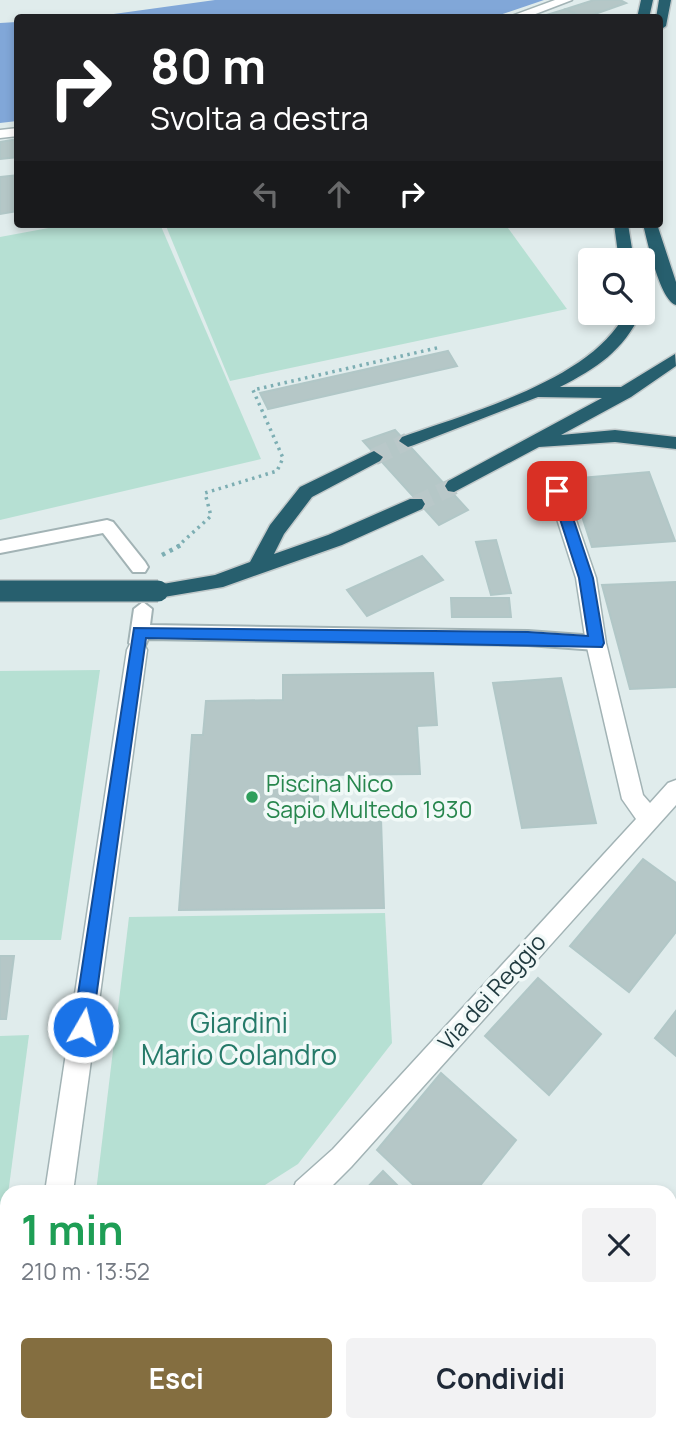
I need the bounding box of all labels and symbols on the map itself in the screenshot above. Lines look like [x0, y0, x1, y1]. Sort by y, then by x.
pin [527, 461, 587, 521]
place label: Piscina Nico Sapio Multedo 1930 [266, 767, 473, 825]
marker: Piscina Nico Sapio Multedo 1930 [244, 789, 260, 805]
street label: Via dei Reggio [430, 926, 552, 1057]
position arrow [46, 990, 120, 1064]
park label: Giardini Mario Colandro [141, 1003, 337, 1073]

